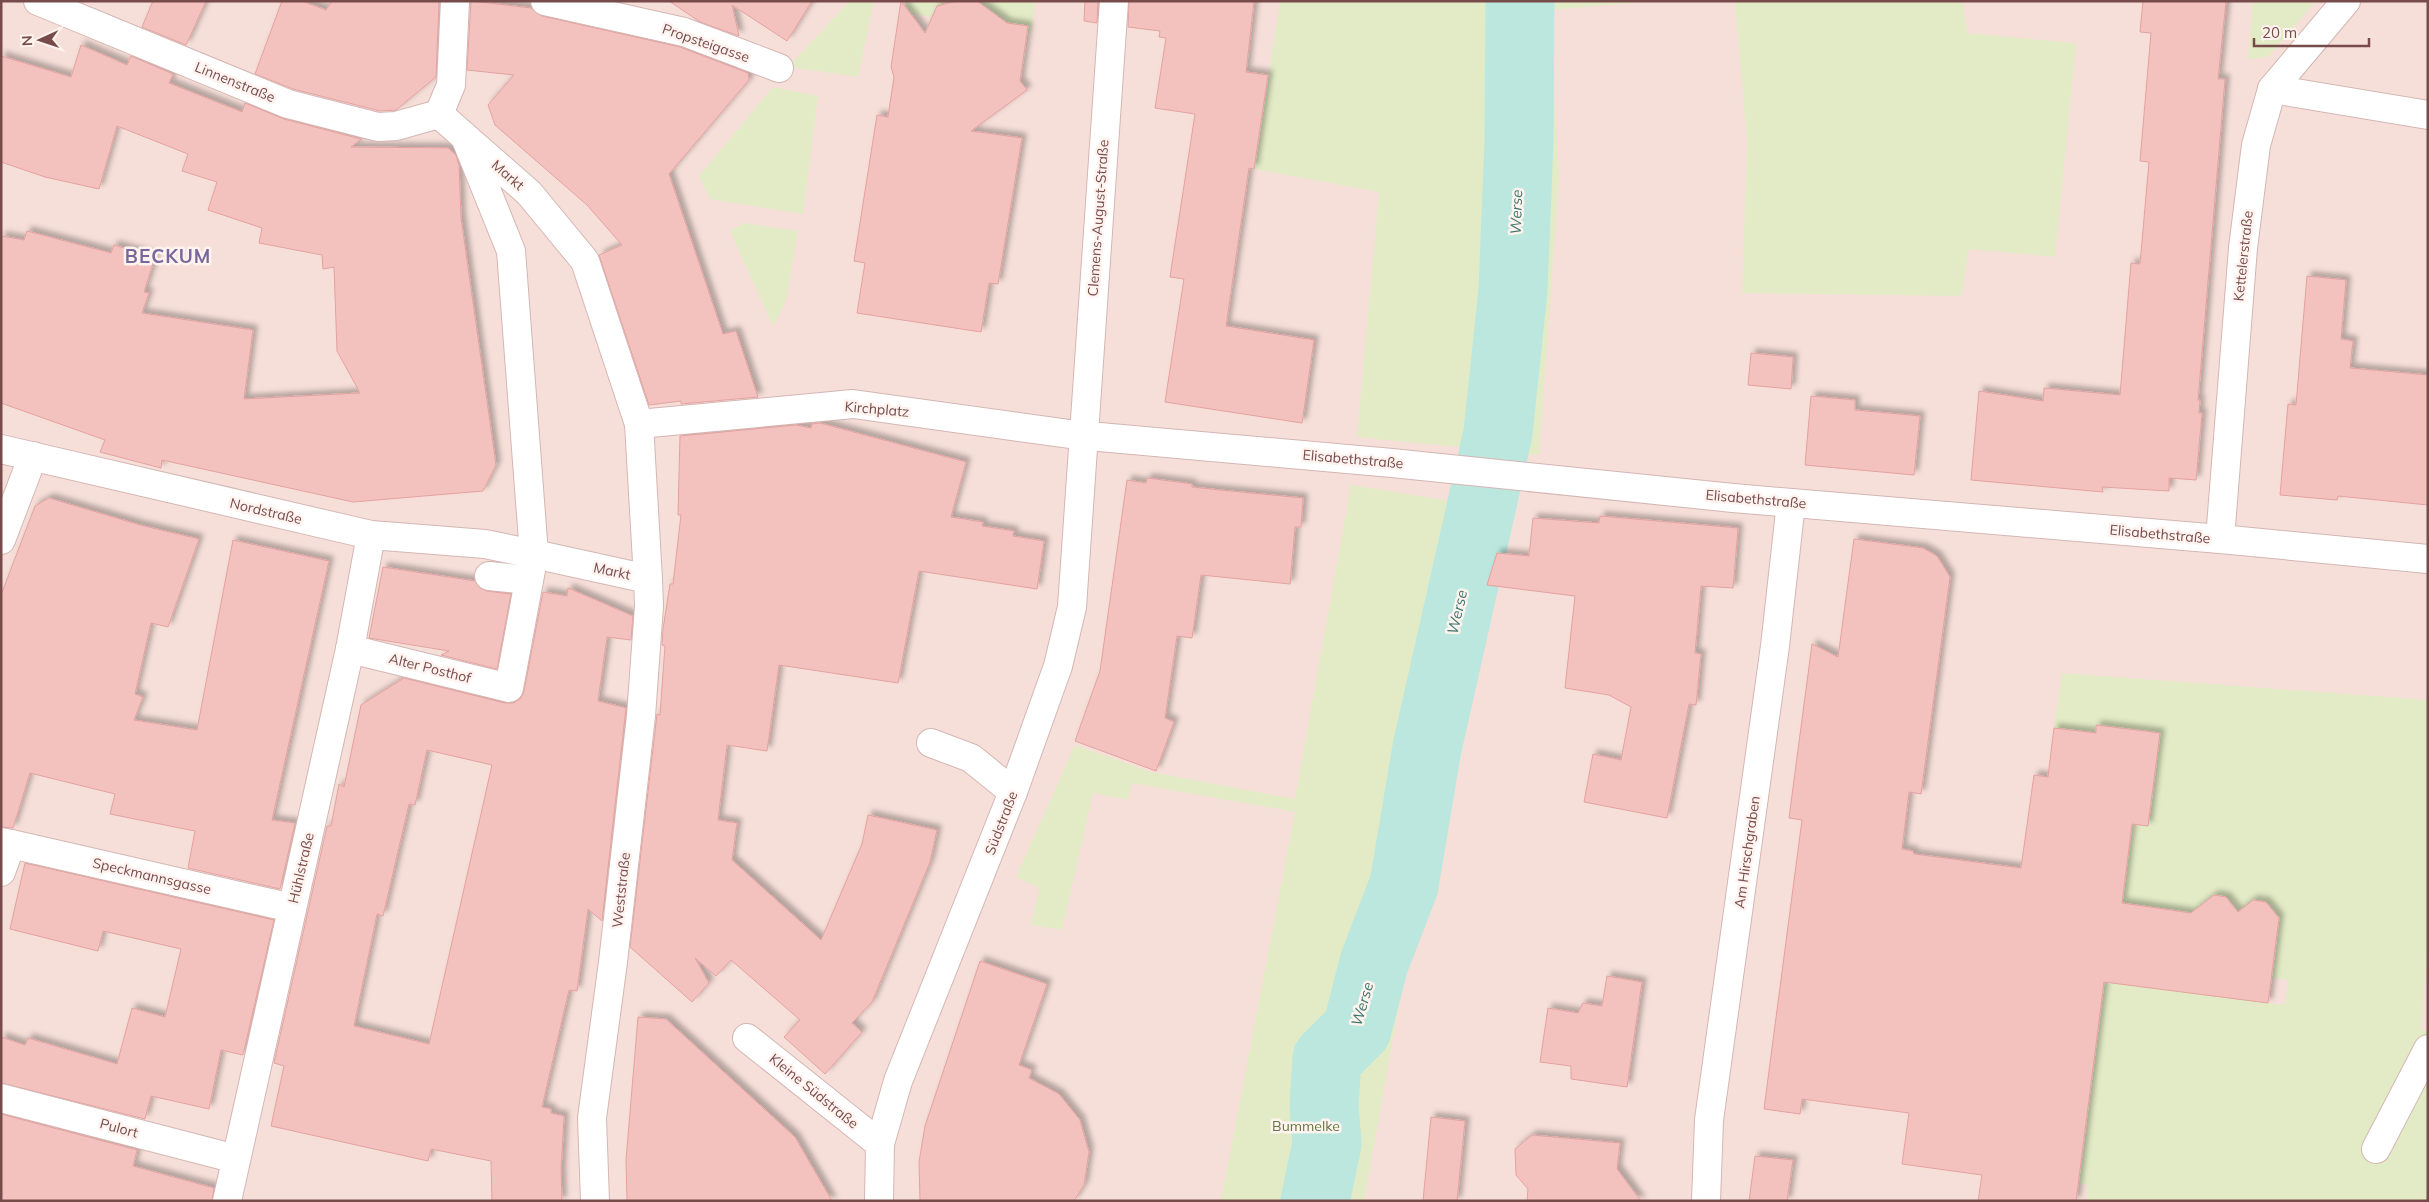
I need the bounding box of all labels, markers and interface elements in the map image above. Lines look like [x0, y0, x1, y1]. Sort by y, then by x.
north arrow [15, 15, 65, 65]
scale bar [2254, 15, 2369, 47]
street label: Propsteigasse [660, 20, 752, 66]
text: 20 m [2262, 23, 2297, 42]
text: N [18, 35, 36, 46]
street label: Linnenstraße [192, 58, 278, 106]
street label: Clemens-August-Straße [1084, 139, 1112, 297]
street label: Markt [488, 156, 528, 194]
water label: Werse [1506, 189, 1526, 235]
street label: Kettelerstraße [2229, 210, 2257, 302]
district label: BECKUM [125, 244, 211, 268]
street label: Kirchplatz [844, 397, 910, 421]
street label: Elisabethstraße [1302, 446, 1404, 472]
street label: Elisabethstraße [1705, 486, 1807, 512]
street label: Nordstraße [228, 494, 304, 528]
street label: Elisabethstraße [2109, 521, 2211, 547]
street label: Markt [592, 558, 632, 584]
water label: Werse [1443, 588, 1471, 636]
street label: Alter Posthof [387, 649, 473, 687]
street label: Südstraße [981, 789, 1021, 857]
street label: Am Hirschgraben [1730, 795, 1764, 909]
street label: Hühlstraße [284, 831, 318, 905]
street label: Weststraße [608, 851, 634, 929]
street label: Speckmannsgasse [91, 854, 213, 898]
water label: Werse [1347, 980, 1377, 1028]
street label: Kleine Südstraße [766, 1050, 862, 1132]
street label: Pulort [98, 1114, 140, 1142]
park label: Bummelke [1272, 1117, 1340, 1135]

